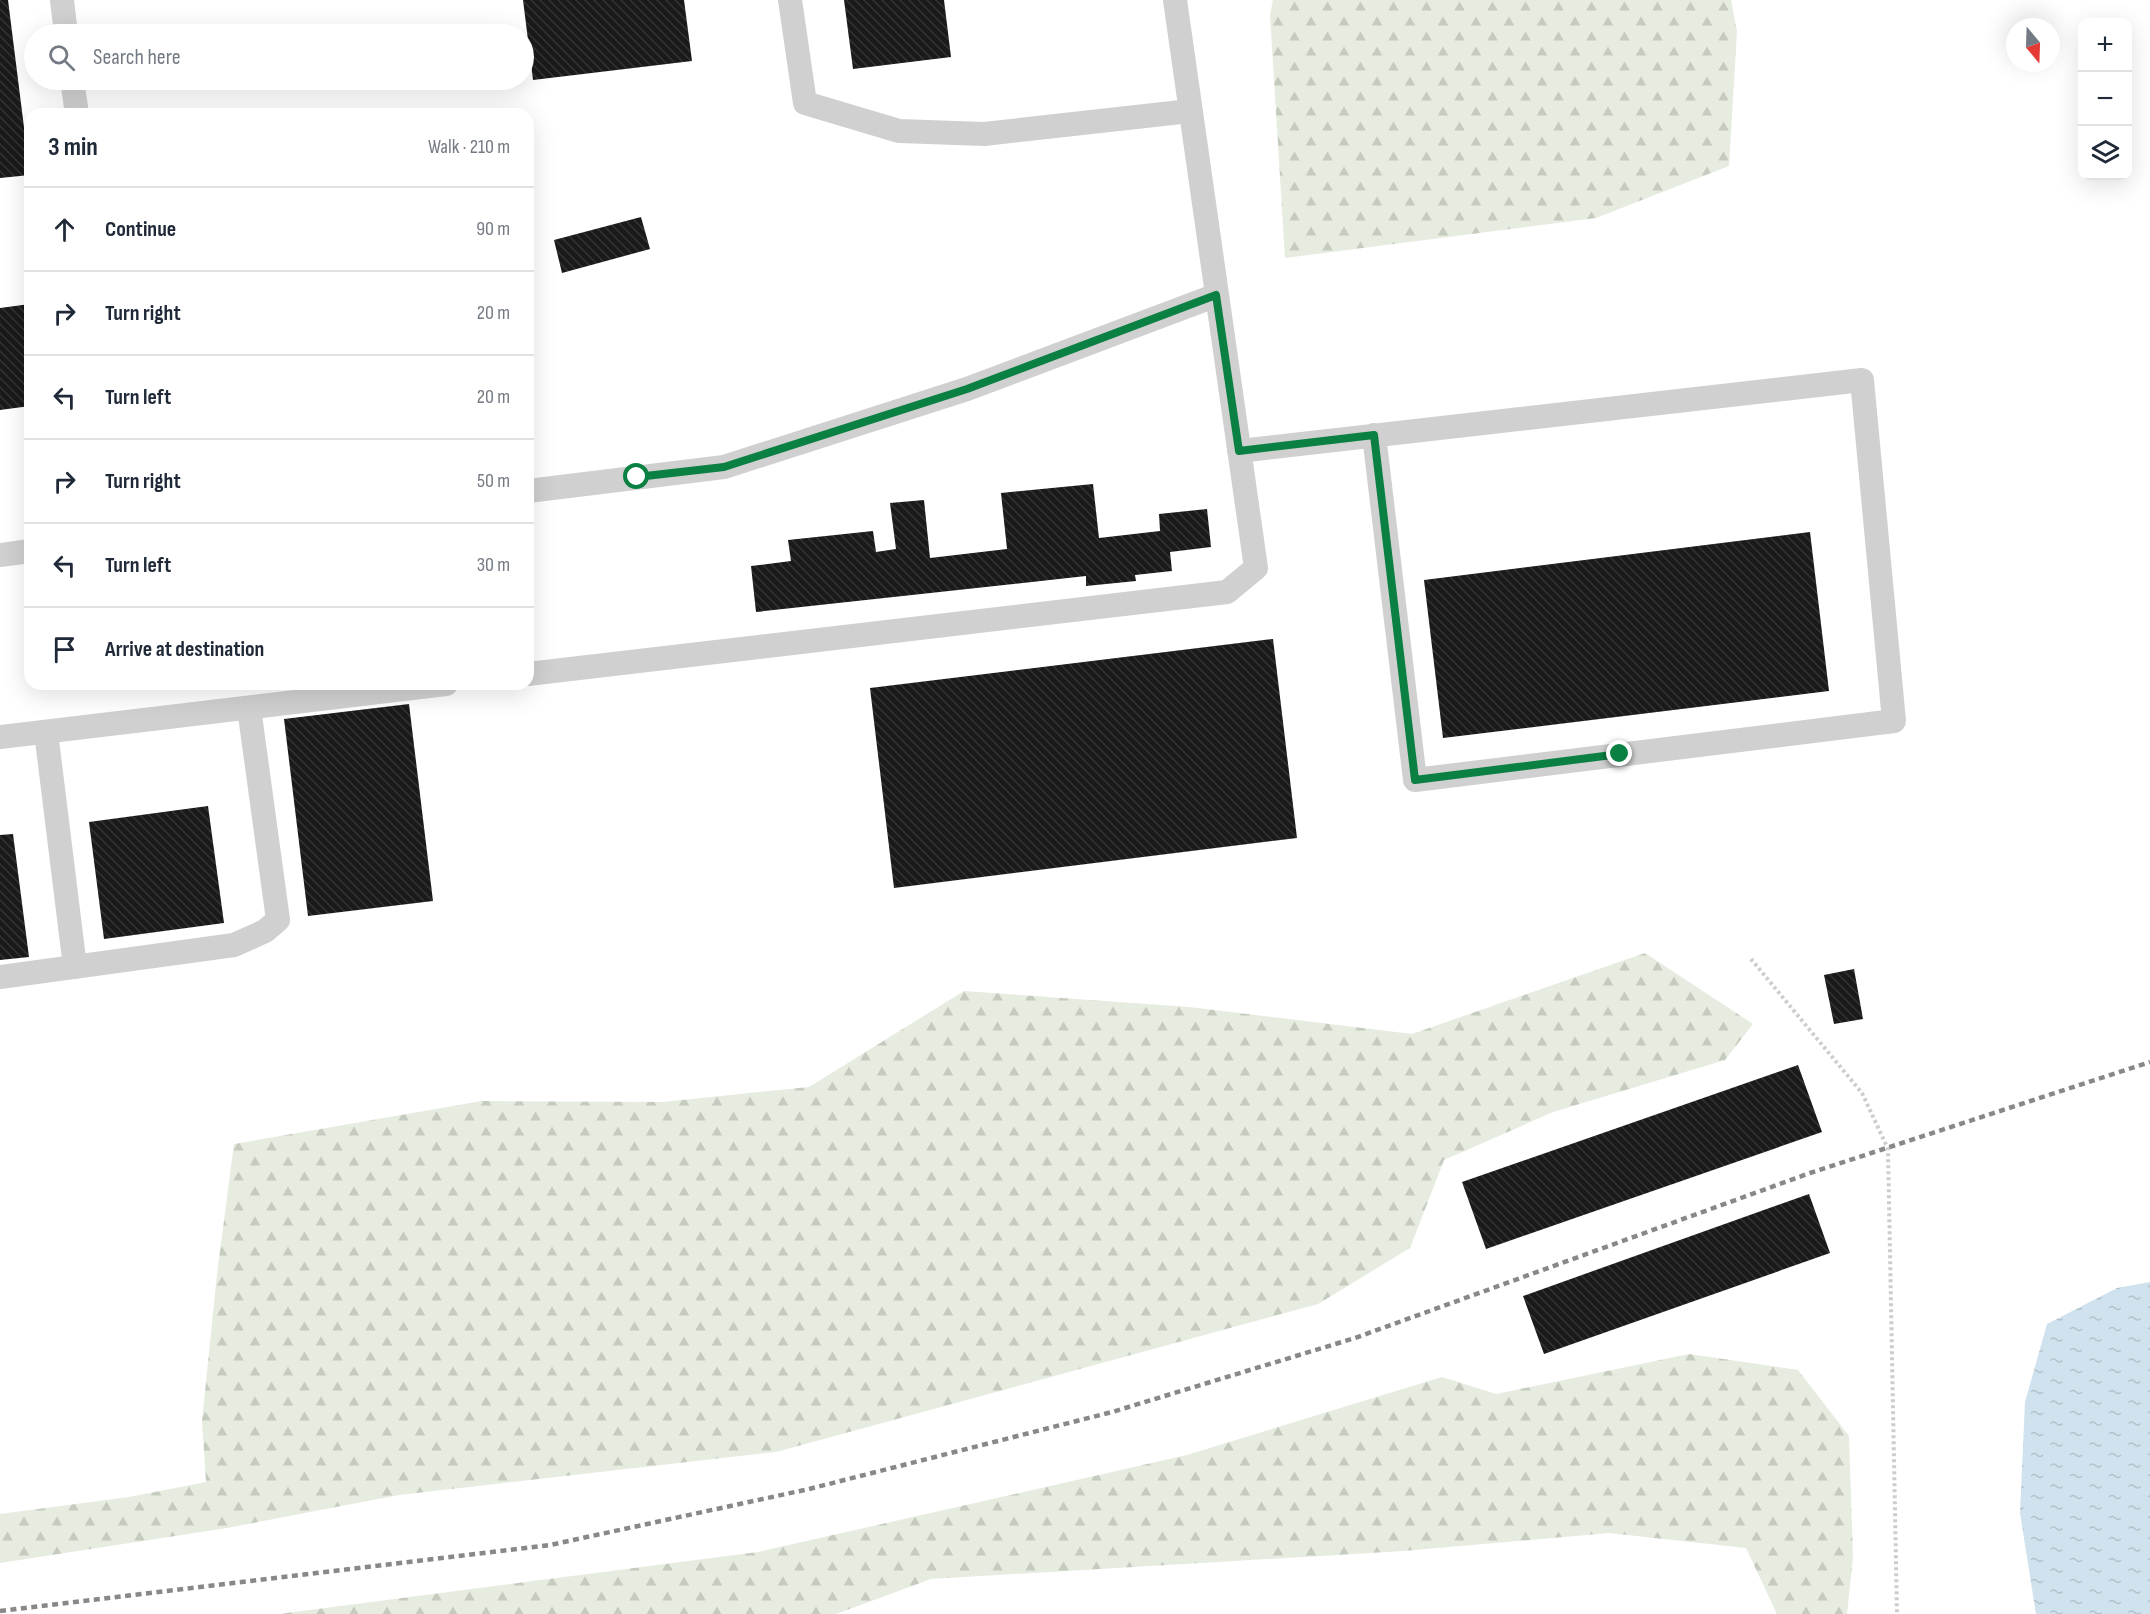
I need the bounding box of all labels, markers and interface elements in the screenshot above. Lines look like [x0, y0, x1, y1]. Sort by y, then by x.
north arrow [2006, 18, 2060, 72]
map controls [2078, 18, 2132, 180]
button: + [2078, 18, 2132, 72]
search box [24, 24, 534, 90]
icon: search [45, 41, 78, 74]
text: Search here [93, 44, 180, 71]
button: − [2078, 72, 2132, 126]
button: layers [2078, 126, 2132, 180]
text: 3 min [48, 132, 98, 163]
text: Walk · 210 m [428, 135, 510, 159]
icon: ahead [48, 213, 81, 246]
text: Continue [105, 216, 176, 243]
text: 90 m [476, 217, 510, 241]
icon: right [48, 297, 81, 330]
text: Turn right [105, 300, 181, 327]
text: 20 m [477, 301, 510, 325]
icon: left [48, 381, 81, 414]
text: Turn left [105, 384, 171, 411]
text: 20 m [477, 385, 510, 409]
route start [623, 463, 649, 489]
icon: right [48, 465, 81, 498]
text: Turn right [105, 468, 181, 495]
text: 50 m [477, 469, 510, 493]
icon: left [48, 549, 81, 582]
text: Turn left [105, 552, 171, 579]
text: 30 m [477, 553, 510, 577]
icon: arrive [48, 633, 81, 666]
text: Arrive at destination [105, 636, 264, 663]
route end [1606, 740, 1632, 766]

